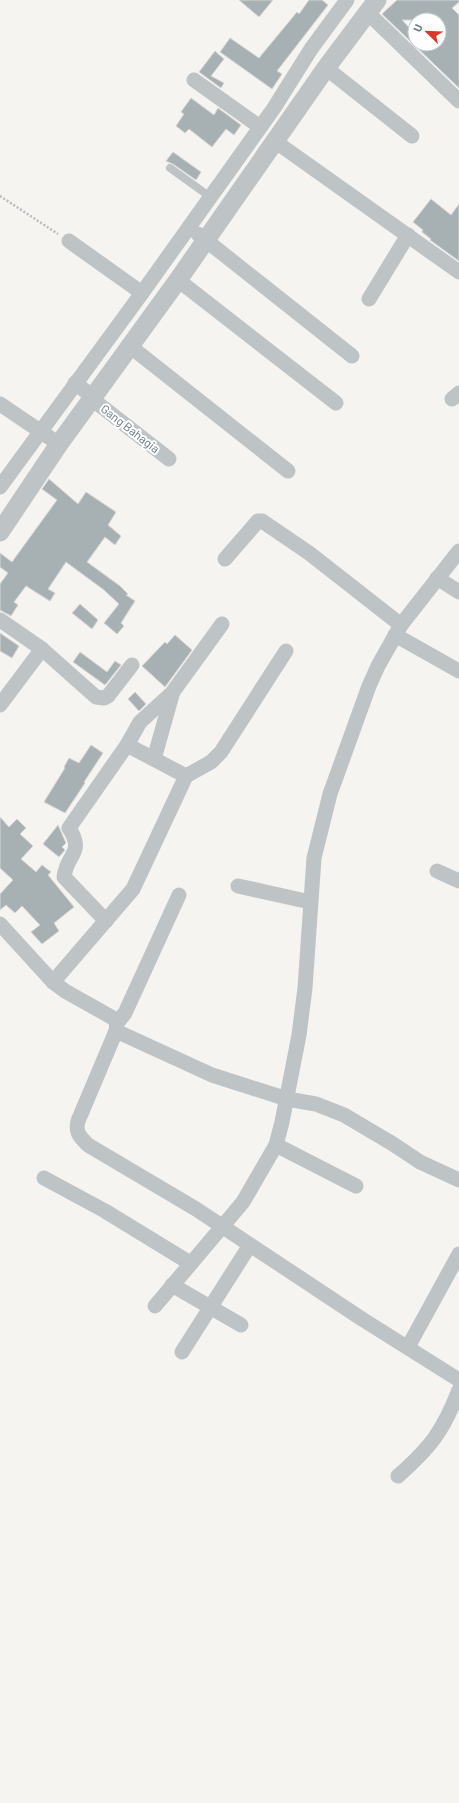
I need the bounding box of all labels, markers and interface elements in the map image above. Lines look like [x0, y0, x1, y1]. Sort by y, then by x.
north arrow [407, 12, 447, 52]
text: U [410, 22, 425, 34]
street label: Gang Bahagia [99, 401, 163, 455]

